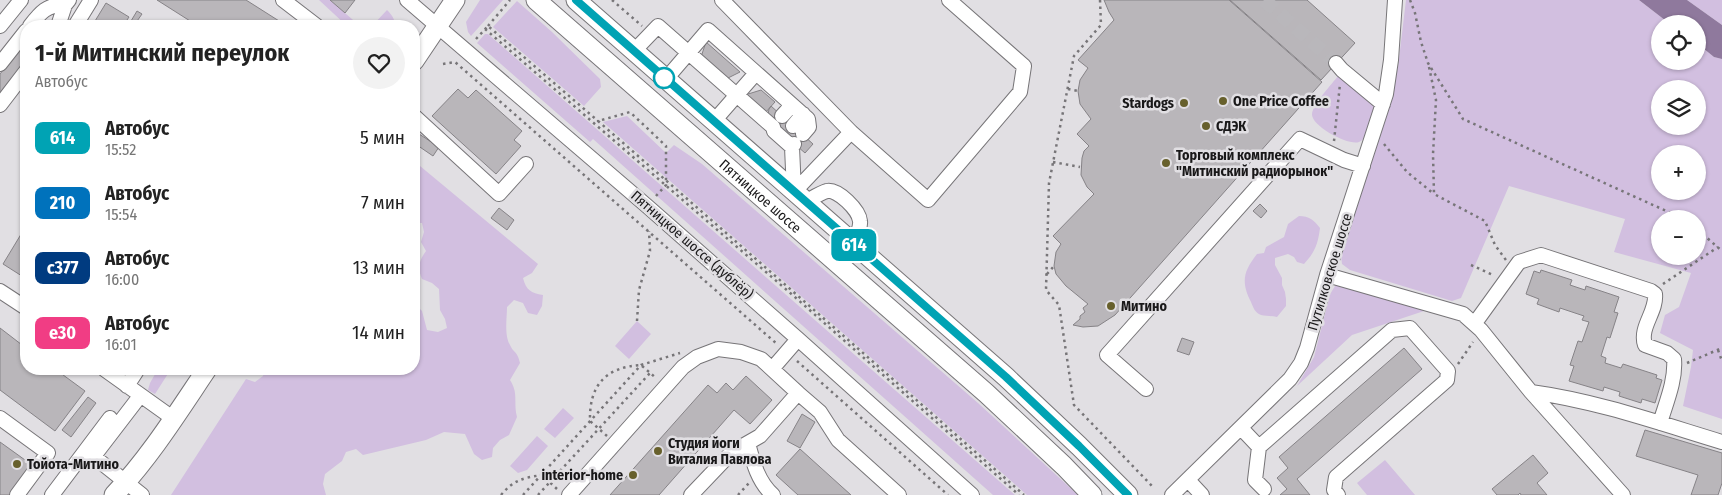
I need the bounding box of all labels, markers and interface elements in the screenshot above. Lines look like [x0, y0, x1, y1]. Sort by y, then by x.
map controls [1651, 15, 1706, 265]
button: locate [1651, 15, 1706, 70]
button: heart [353, 37, 405, 89]
text: 1-й Митинский переулок [35, 39, 289, 67]
unlabelled marker [653, 67, 675, 89]
text: Автобус [35, 72, 88, 91]
button: layers [1651, 80, 1706, 135]
place label: One Price Coffee [1233, 93, 1329, 110]
place label: Stardogs [1122, 95, 1174, 112]
marker: One Price Coffee [1217, 95, 1229, 107]
marker: Stardogs [1178, 97, 1190, 109]
text: Автобус [105, 117, 169, 140]
place label: СДЭК [1216, 118, 1247, 135]
marker: СДЭК [1200, 120, 1212, 132]
text: 5 мин [360, 126, 405, 149]
text: 614 [50, 127, 75, 149]
text: 15:52 [105, 140, 136, 159]
button: + [1651, 145, 1706, 200]
place label: Торговый комплекс "Митинский радиорынок" [1176, 147, 1333, 180]
street label: Пятницкое шоссе [716, 156, 805, 236]
marker: Торговый комплекс "Митинский радиорынок" [1160, 157, 1172, 169]
text: Автобус [105, 182, 169, 205]
street label: Пятницкое шоссе (дублёр) [627, 187, 757, 303]
text: 7 мин [361, 191, 405, 214]
text: 210 [50, 192, 75, 214]
text: 15:54 [105, 205, 137, 224]
button: − [1651, 210, 1706, 265]
street label: Путилковское шоссе [1304, 211, 1356, 333]
line badge: 614 [825, 229, 883, 261]
text: 614 [841, 234, 867, 256]
text: Автобус [105, 247, 169, 270]
text: 13 мин [353, 256, 405, 279]
text: с377 [47, 257, 78, 279]
text: 16:00 [105, 270, 139, 289]
place label: Митино [1121, 298, 1168, 315]
marker: Митино [1105, 300, 1117, 312]
text: Автобус [105, 312, 169, 335]
text: 14 мин [352, 321, 405, 344]
text: е30 [49, 322, 76, 344]
text: 16:01 [105, 335, 137, 354]
place label: Студия йоги Виталия Павлова [668, 435, 771, 468]
marker: Студия йоги Виталия Павлова [652, 445, 664, 457]
place label: Тойота-Митино [27, 456, 119, 473]
marker: Тойота-Митино [11, 458, 23, 470]
place label: interior-home [541, 467, 623, 484]
marker: interior-home [627, 469, 639, 481]

